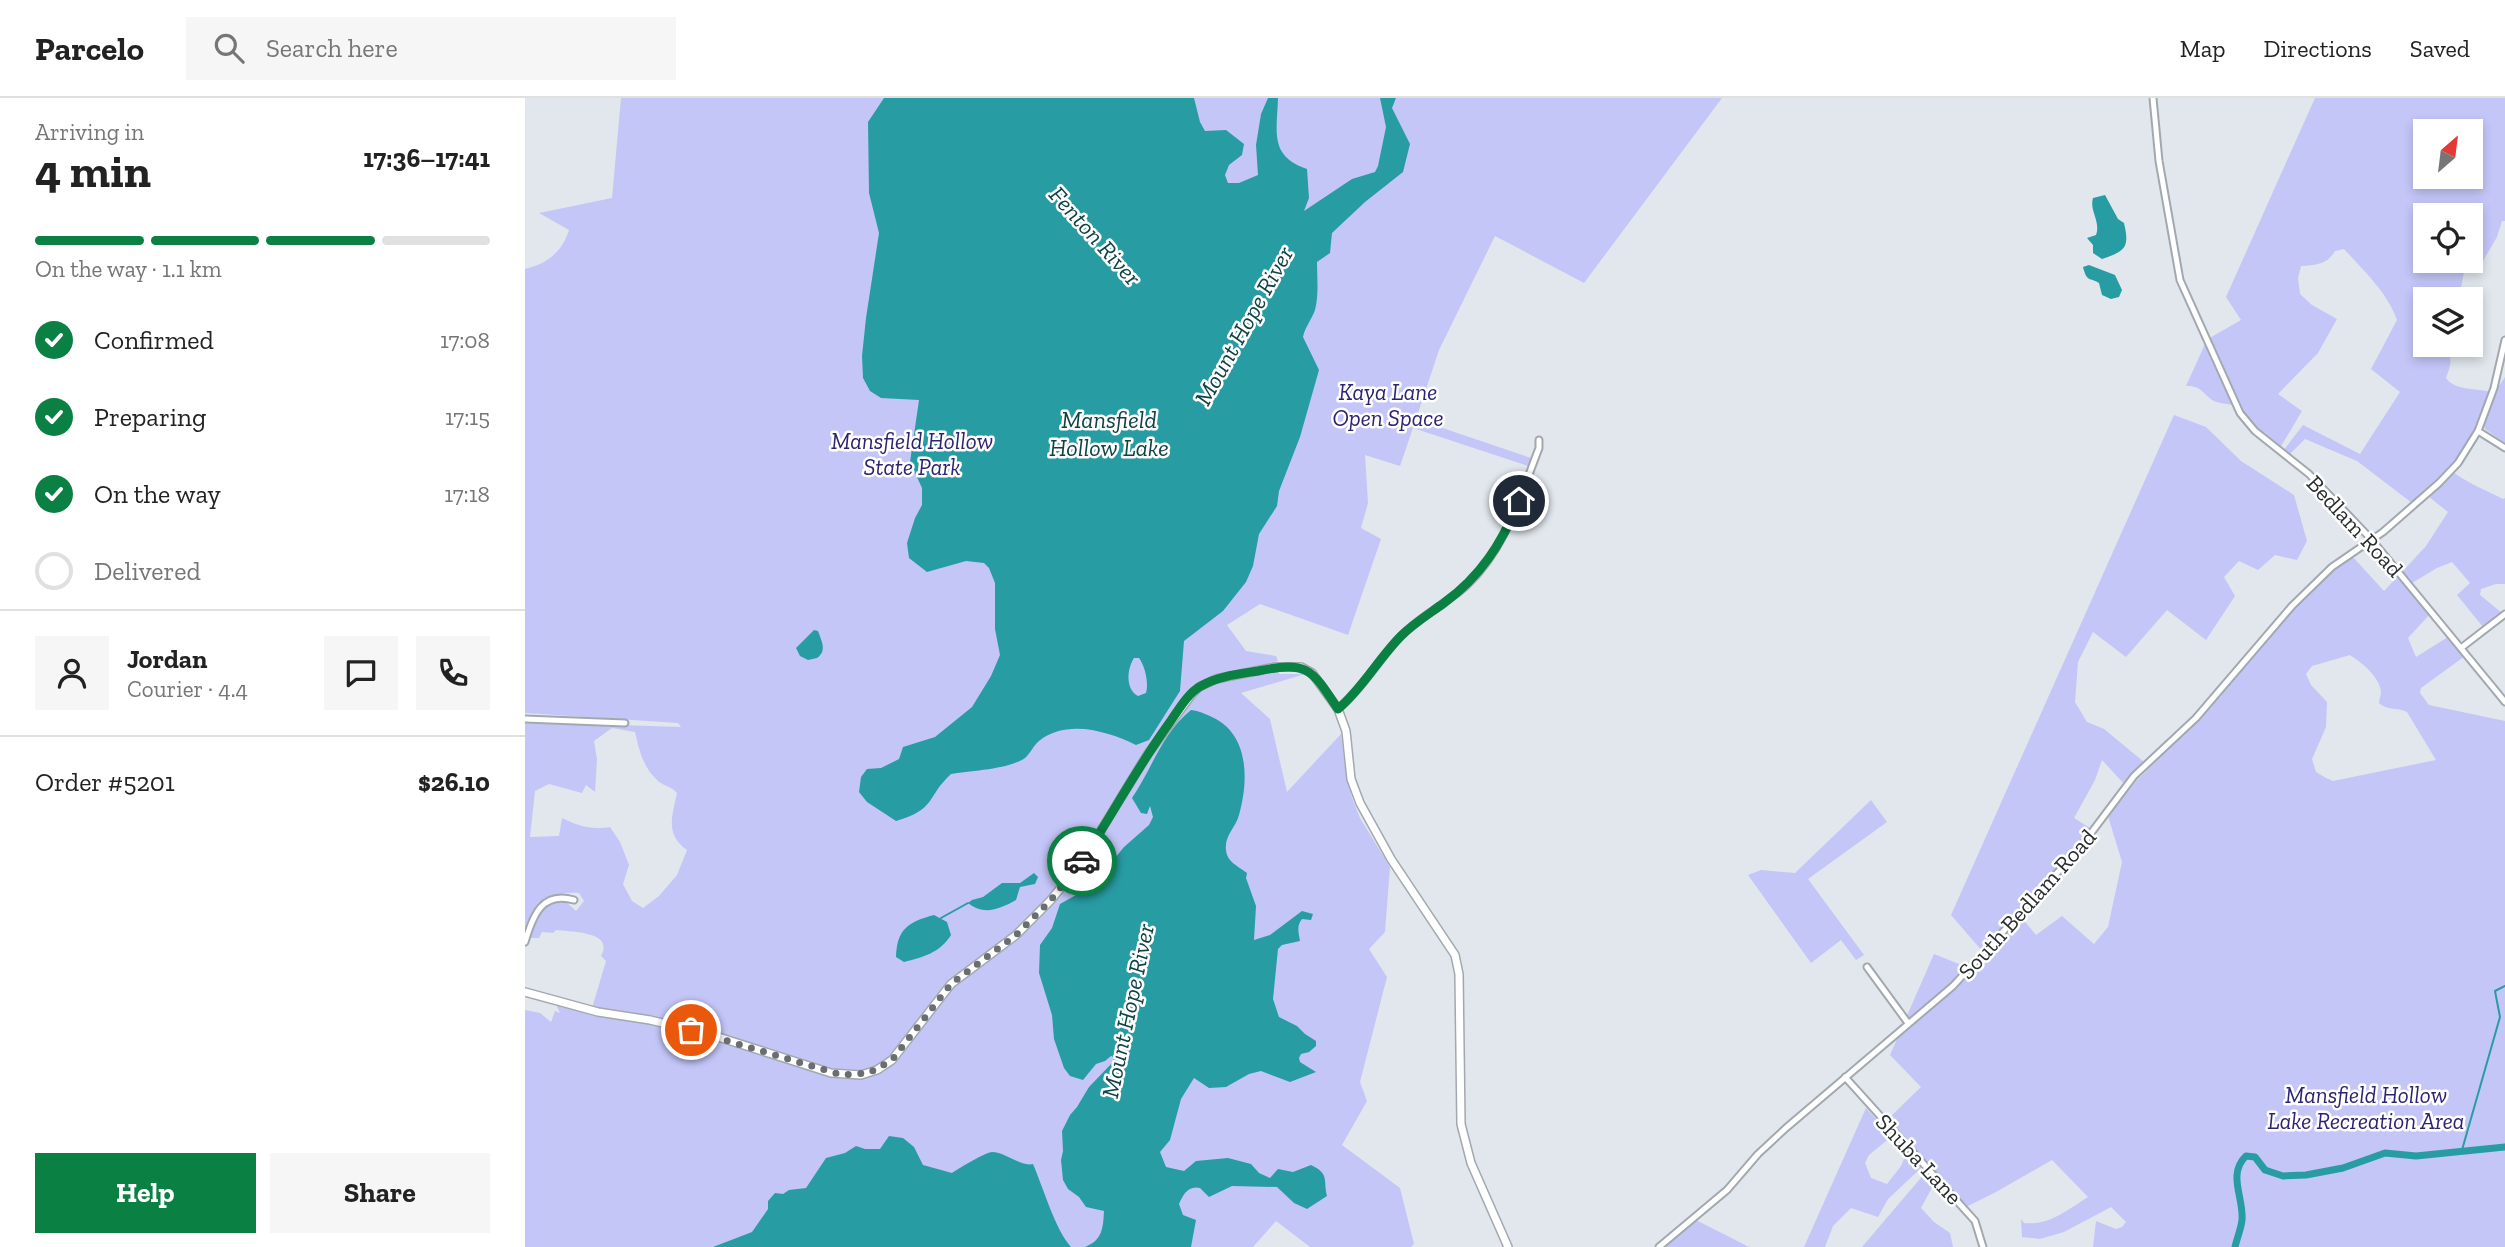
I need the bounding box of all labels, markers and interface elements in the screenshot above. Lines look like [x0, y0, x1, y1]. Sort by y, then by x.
search box [186, 17, 676, 80]
text: Parcelo [35, 29, 144, 68]
icon: search [210, 29, 248, 67]
text: Search here [266, 32, 398, 64]
text: Map [2180, 34, 2226, 63]
text: Directions [2264, 34, 2372, 63]
text: Saved [2410, 34, 2470, 63]
text: Arriving in [35, 118, 144, 146]
north arrow [2413, 119, 2483, 189]
map controls [2413, 119, 2483, 357]
text: 17:36–17:41 [363, 142, 490, 174]
text: 4 min [35, 144, 151, 199]
water label: Fenton River [1043, 180, 1148, 292]
button: locate [2413, 203, 2483, 273]
water label: Mount Hope River [1188, 241, 1300, 410]
text: On the way · 1.1 km [35, 255, 222, 283]
button: layers [2413, 287, 2483, 357]
icon: check [35, 321, 73, 359]
text: Confirmed [94, 324, 214, 356]
text: 17:08 [440, 326, 490, 354]
park label: Kaya Lane Open Space [1333, 378, 1443, 432]
icon: check [35, 398, 73, 436]
text: Preparing [94, 401, 206, 433]
text: 17:15 [445, 403, 490, 431]
water label: Mansfield Hollow Lake [1049, 405, 1169, 462]
park label: Mansfield Hollow State Park [831, 427, 993, 481]
street label: Bedlam Road [2301, 469, 2410, 583]
pin [1489, 471, 1549, 531]
icon: check [35, 475, 73, 513]
text: On the way [94, 478, 221, 510]
text: 17:18 [444, 480, 490, 508]
icon: home [1500, 482, 1538, 520]
text: Delivered [94, 555, 201, 587]
button: person [35, 636, 109, 710]
button: chat [324, 636, 398, 710]
button: phone [416, 636, 490, 710]
text: Jordan [127, 643, 207, 675]
text: Courier · 4.4 [127, 675, 248, 703]
text: Order #5201 [35, 766, 175, 798]
text: $26.10 [418, 766, 490, 798]
street label: South Bedlam Road [1952, 823, 2102, 985]
courier [1047, 826, 1117, 896]
icon: car [1063, 842, 1101, 880]
water label: Mount Hope River [1095, 920, 1160, 1101]
pin [661, 1000, 721, 1060]
icon: bag [672, 1011, 710, 1049]
park label: Mansfield Hollow Lake Recreation Area [2268, 1081, 2464, 1135]
street label: Shuba Lane [1870, 1108, 1968, 1210]
button: Help [35, 1153, 256, 1233]
button: Share [270, 1153, 490, 1233]

